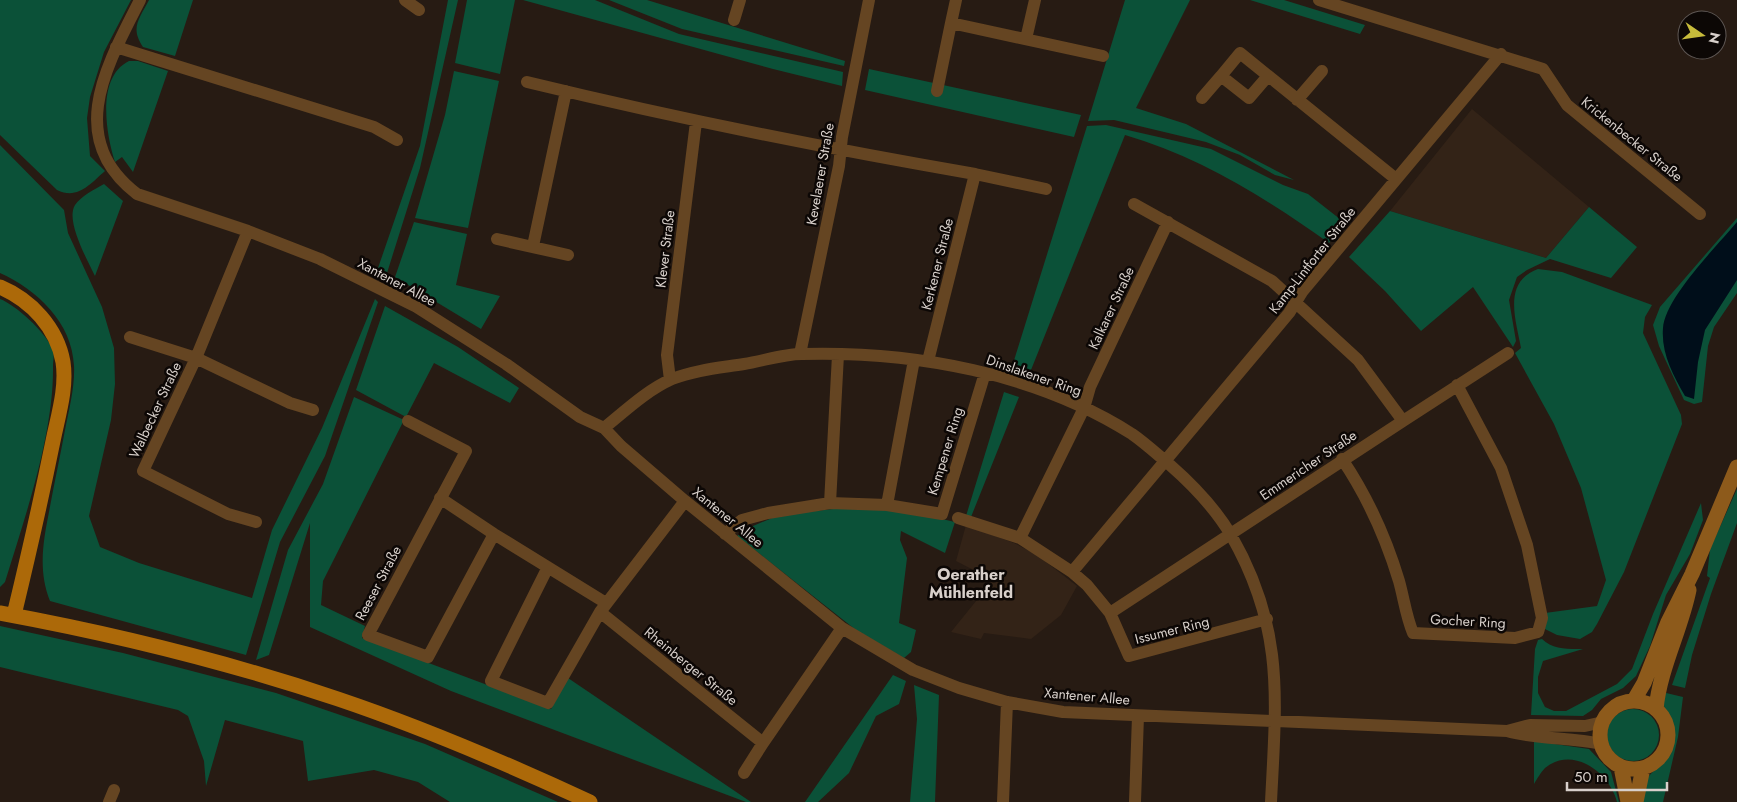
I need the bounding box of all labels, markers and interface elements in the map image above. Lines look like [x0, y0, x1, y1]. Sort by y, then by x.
north arrow [1677, 10, 1727, 60]
text: N [1704, 30, 1726, 46]
street label: Krickenbecker Straße [1577, 92, 1687, 186]
street label: Kevelaerer Straße [801, 121, 839, 227]
street label: Kamp-Lintforter Straße [1264, 202, 1360, 318]
street label: Klever Straße [650, 209, 680, 289]
street label: Kerkener Straße [916, 216, 958, 312]
street label: Xantener Allee [354, 253, 440, 311]
street label: Kalkarer Straße [1083, 263, 1139, 353]
street label: Dinslakener Ring [984, 349, 1084, 401]
street label: Walbecker Straße [124, 359, 186, 461]
street label: Kempener Ring [922, 404, 968, 498]
street label: Emmericher Straße [1256, 425, 1360, 505]
street label: Xantener Allee [688, 482, 768, 552]
street label: Reeser Straße [350, 542, 406, 624]
district label: Oerather Mühlenfeld [929, 563, 1013, 604]
street label: Gocher Ring [1430, 609, 1506, 633]
street label: Issumer Ring [1133, 611, 1211, 649]
street label: Rheinberger Straße [640, 622, 742, 710]
street label: Xantener Allee [1043, 682, 1131, 710]
scale bar [1567, 760, 1667, 792]
text: 50 m [1574, 766, 1608, 788]

